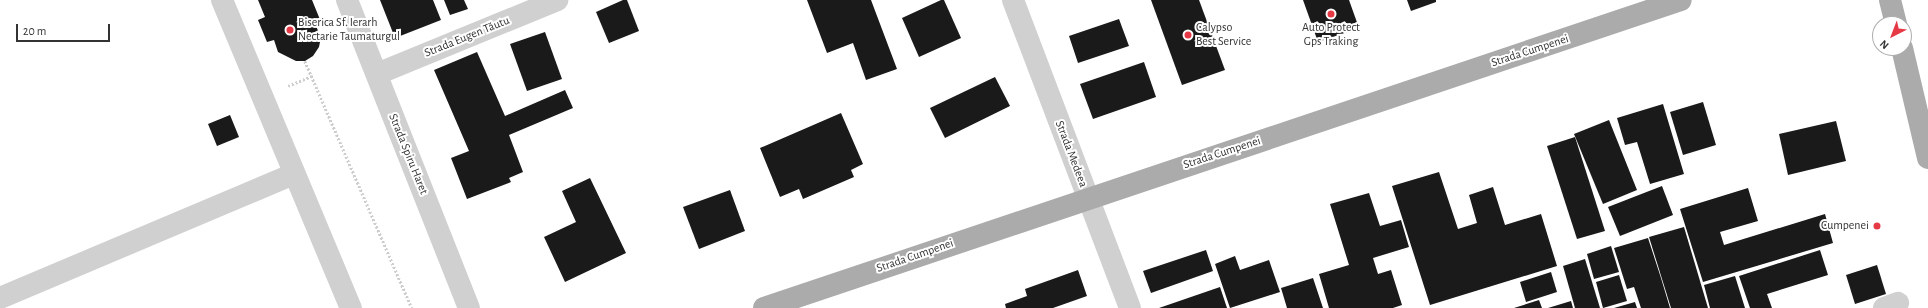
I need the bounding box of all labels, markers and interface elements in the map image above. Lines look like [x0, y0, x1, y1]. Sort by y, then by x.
marker: Auto Protect Gps Traking [1326, 9, 1336, 19]
street label: Strada Eugen Tăutu [422, 13, 512, 61]
scale bar [18, 16, 112, 42]
place label: Biserica Sf. Ierarh Nectarie Taumaturgul [298, 16, 400, 44]
north arrow [1872, 16, 1912, 56]
place label: Calypso Best Service [1196, 21, 1251, 49]
place label: Auto Protect Gps Traking [1302, 21, 1360, 49]
text: 20 m [23, 25, 46, 37]
marker: Biserica Sf. Ierarh Nectarie Taumaturgul [285, 25, 295, 35]
marker: Calypso Best Service [1183, 30, 1193, 40]
street label: Strada Cumpenei [1490, 32, 1570, 70]
text: N [1878, 38, 1891, 51]
street label: Strada Spiru Haret [385, 112, 431, 196]
street label: Strada Medeea [1052, 119, 1090, 189]
street label: Strada Cumpenei [1182, 134, 1262, 172]
place label: Cumpenei [1821, 219, 1869, 233]
marker: Cumpenei [1872, 221, 1882, 231]
street label: Strada Cumpenei [875, 236, 955, 276]

